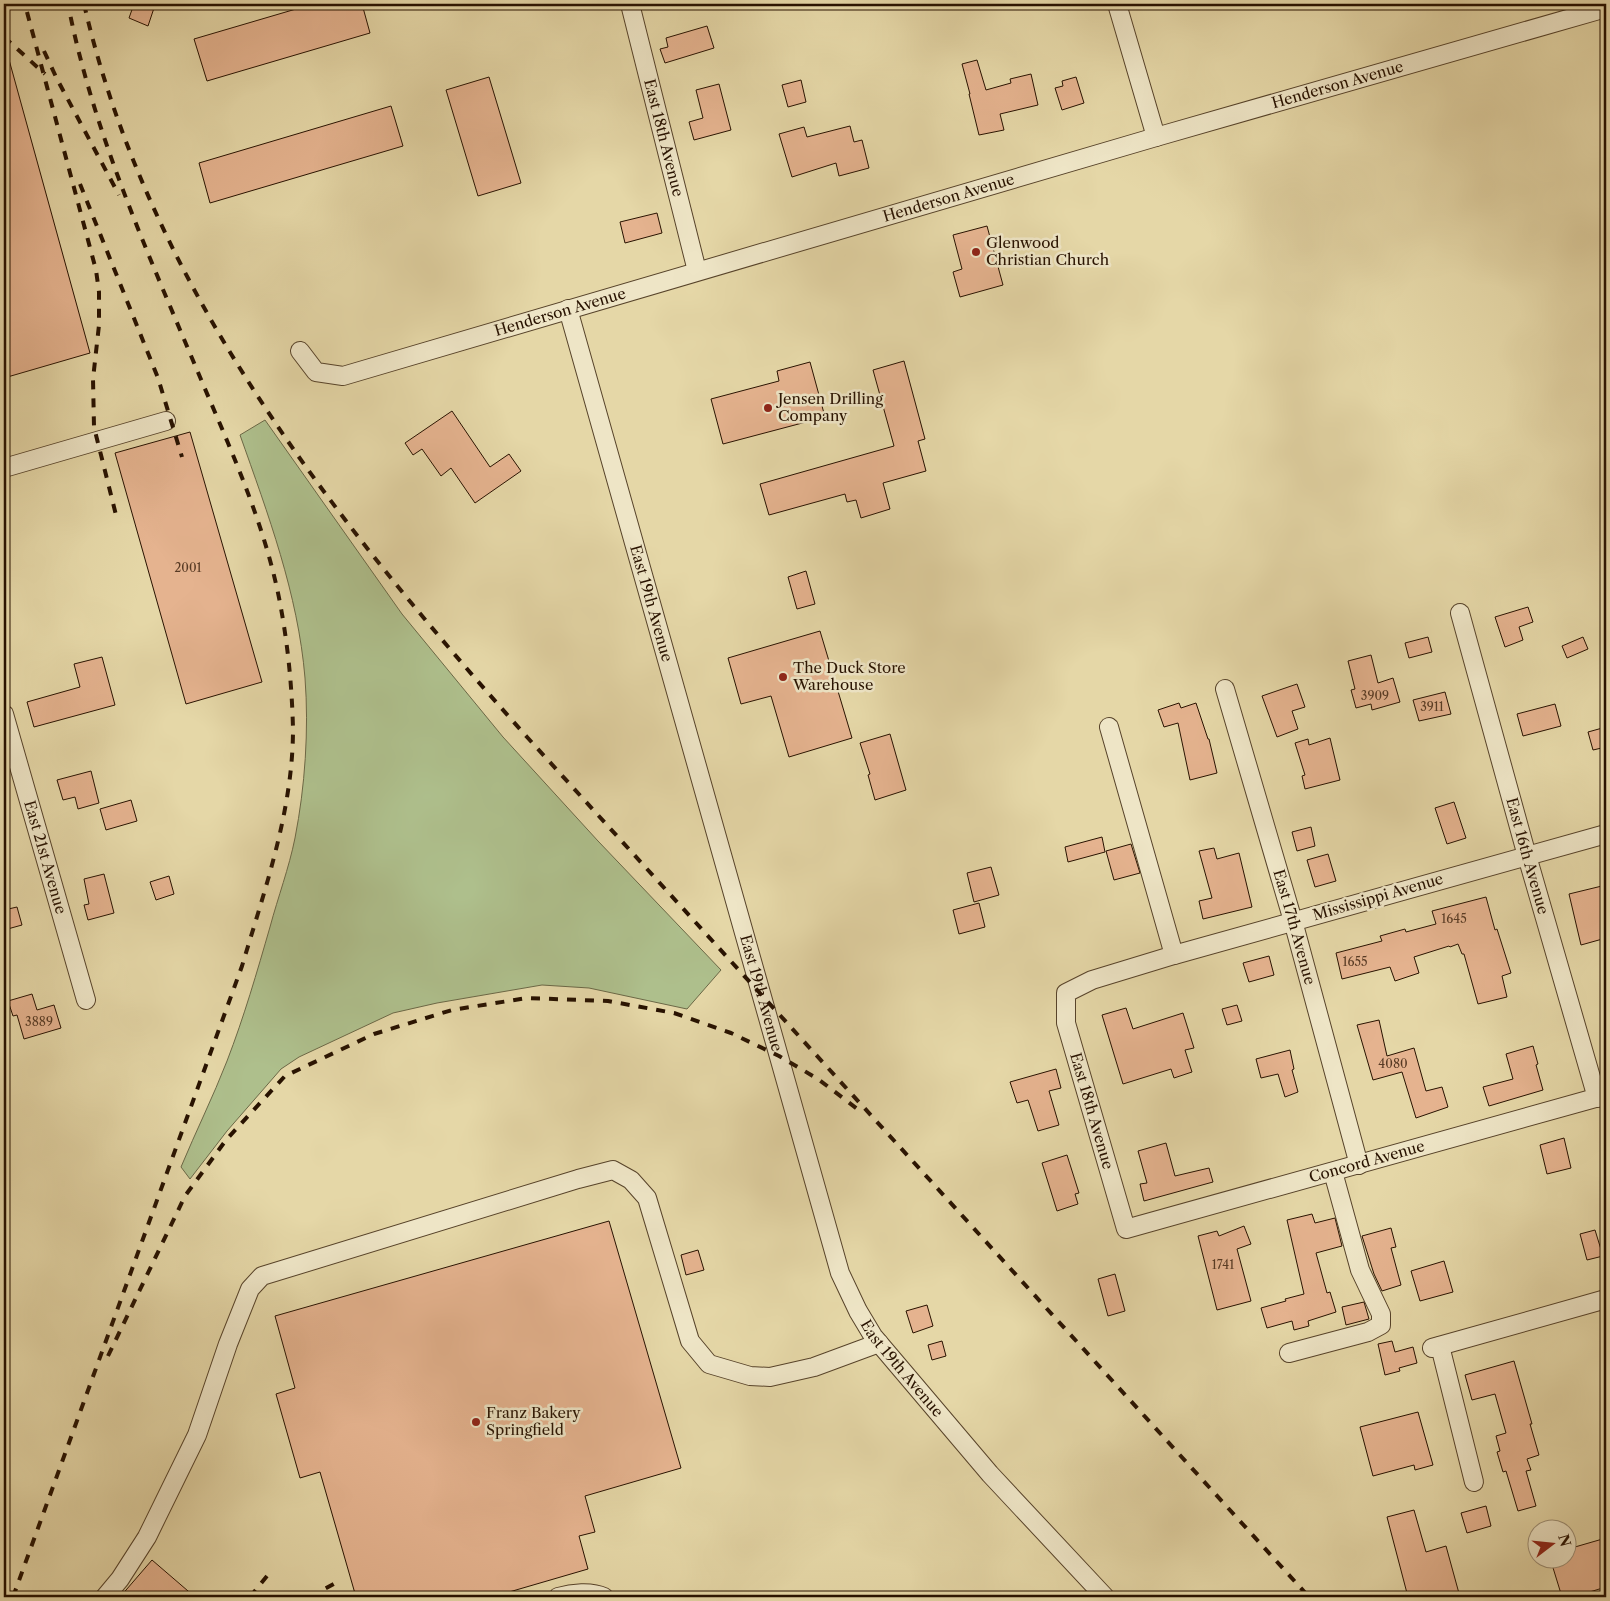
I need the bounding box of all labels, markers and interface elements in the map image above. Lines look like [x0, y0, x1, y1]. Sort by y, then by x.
street label: Henderson Avenue [1269, 57, 1405, 112]
street label: East 18th Avenue [640, 77, 688, 199]
street label: Henderson Avenue [881, 169, 1016, 226]
place label: Glenwood Christian Church [986, 233, 1110, 269]
marker: Glenwood Christian Church [970, 246, 982, 258]
street label: Henderson Avenue [492, 283, 628, 340]
place label: Jensen Drilling Company [776, 389, 883, 425]
marker: Jensen Drilling Company [762, 402, 774, 414]
street label: East 19th Avenue [626, 543, 677, 664]
house number: 2001 [174, 560, 202, 575]
place label: The Duck Store Warehouse [792, 658, 906, 694]
marker: The Duck Store Warehouse [777, 671, 789, 683]
house number: 3909 [1361, 688, 1389, 703]
house number: 3911 [1420, 699, 1444, 714]
street label: East 16th Avenue [1502, 795, 1553, 916]
street label: East 21st Avenue [20, 798, 71, 916]
street label: East 17th Avenue [1269, 867, 1320, 987]
street label: Mississippi Avenue [1310, 869, 1445, 924]
house number: 1645 [1441, 911, 1467, 926]
street label: East 19th Avenue [736, 933, 787, 1054]
house number: 1655 [1342, 954, 1368, 969]
house number: 3889 [25, 1014, 53, 1029]
street label: East 18th Avenue [1066, 1050, 1118, 1171]
house number: 4080 [1378, 1056, 1408, 1071]
street label: Concord Avenue [1307, 1136, 1427, 1186]
house number: 1741 [1212, 1257, 1234, 1272]
street label: East 19th Avenue [856, 1316, 948, 1421]
place label: Franz Bakery Springfield [486, 1403, 581, 1439]
marker: Franz Bakery Springfield [470, 1416, 482, 1428]
north arrow [1528, 1518, 1578, 1568]
text: N [1554, 1532, 1575, 1549]

